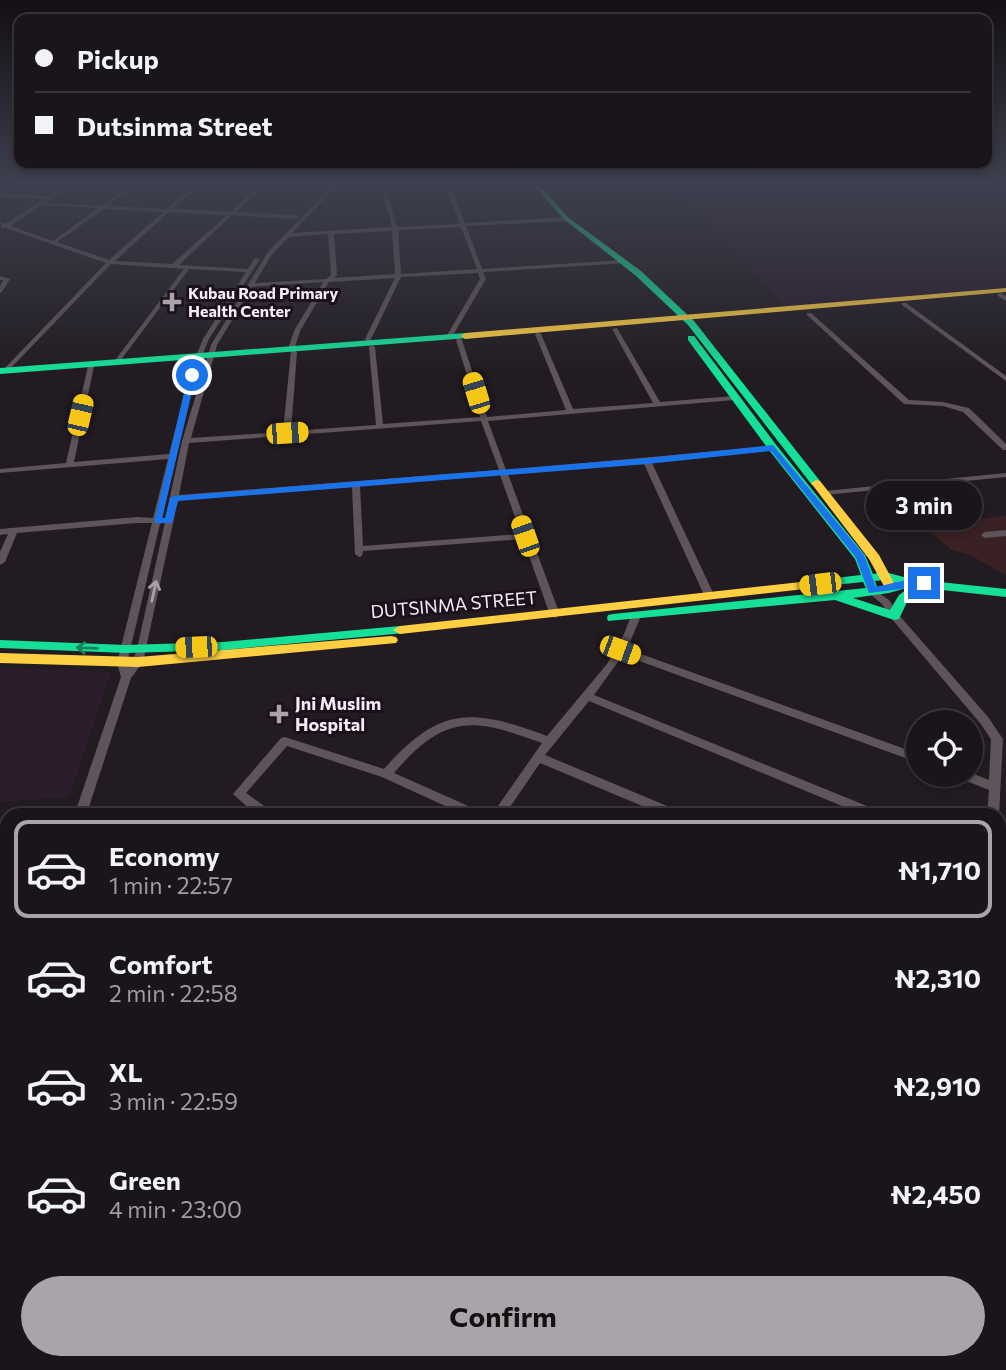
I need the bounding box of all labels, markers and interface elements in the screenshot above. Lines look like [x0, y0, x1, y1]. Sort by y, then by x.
text: Pickup [77, 43, 159, 74]
text: Dutsinma Street [77, 110, 273, 141]
place label: Kubau Road Primary Health Center [188, 283, 338, 320]
marker: Kubau Road Primary Health Center [162, 292, 182, 312]
route start [176, 359, 208, 391]
car [460, 370, 493, 416]
car [66, 392, 95, 438]
car [266, 421, 309, 445]
callout: 3 min [866, 482, 982, 530]
text: 3 min [895, 491, 953, 519]
car [509, 513, 542, 559]
route end [908, 567, 940, 599]
car [798, 571, 843, 597]
one-way arrow [147, 580, 161, 603]
street label: DUTSINMA STREET [370, 586, 538, 622]
car [597, 633, 644, 667]
car [175, 636, 218, 658]
one-way arrow [76, 641, 99, 654]
place label: Jni Muslim Hospital [295, 692, 381, 735]
marker: Jni Muslim Hospital [269, 704, 289, 724]
map controls [906, 710, 983, 787]
button: locate [906, 710, 983, 787]
icon: car [25, 838, 88, 901]
text: Economy [109, 840, 220, 871]
text: ₦1,710 [898, 854, 981, 885]
text: 1 min · 22:57 [109, 871, 233, 899]
icon: car [25, 946, 88, 1009]
text: Comfort [109, 948, 212, 979]
text: ₦2,310 [895, 962, 981, 993]
text: 2 min · 22:58 [109, 979, 238, 1007]
icon: car [25, 1054, 88, 1117]
text: XL [109, 1056, 143, 1087]
text: ₦2,910 [894, 1070, 981, 1101]
text: 3 min · 22:59 [109, 1087, 238, 1115]
icon: car [25, 1162, 88, 1225]
text: Green [109, 1164, 181, 1195]
text: ₦2,450 [891, 1178, 981, 1209]
text: 4 min · 23:00 [109, 1195, 242, 1223]
button: Confirm [21, 1276, 985, 1356]

